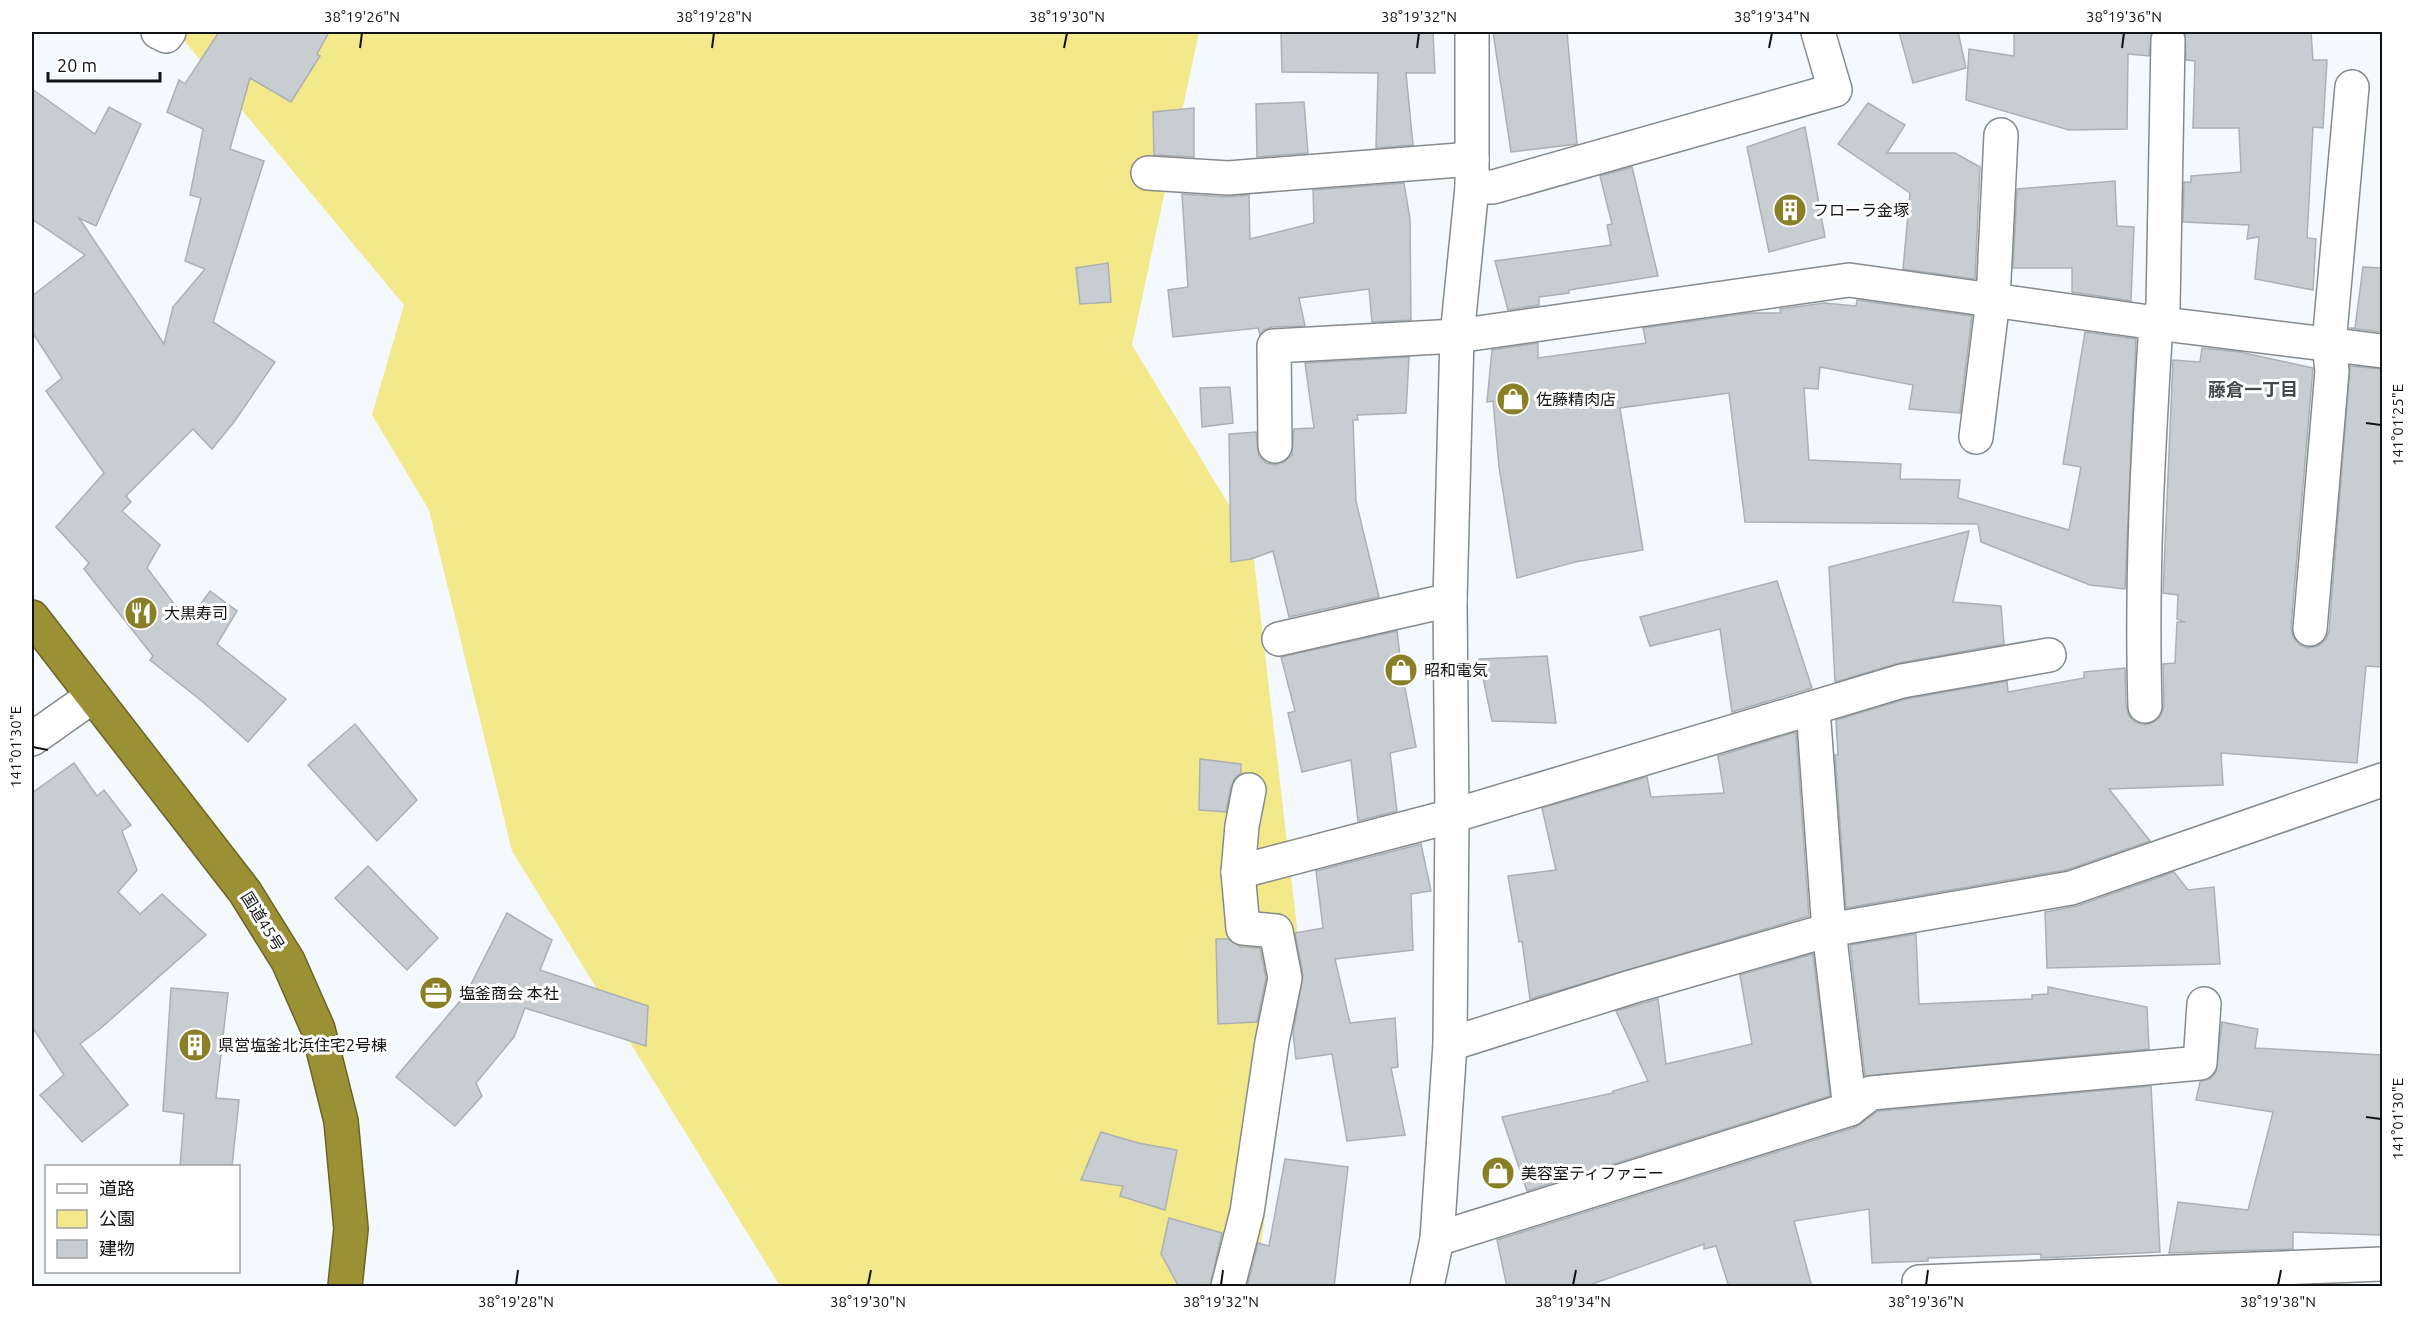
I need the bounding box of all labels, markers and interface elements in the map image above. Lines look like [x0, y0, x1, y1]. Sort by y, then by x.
text: 38°19'26"N [324, 8, 400, 25]
text: 38°19'28"N [676, 8, 752, 25]
text: 38°19'30"N [1029, 8, 1105, 25]
text: 38°19'32"N [1381, 8, 1457, 25]
text: 38°19'34"N [1734, 8, 1810, 25]
text: 38°19'36"N [2086, 8, 2162, 25]
scale bar [48, 45, 160, 83]
text: 20 m [57, 55, 97, 75]
building icon: フローラ金塚 [1772, 192, 1808, 228]
place label: フローラ金塚 [1813, 201, 1909, 219]
district label: 藤倉一丁目 [2208, 379, 2298, 399]
shop icon: 佐藤精肉店 [1495, 381, 1531, 417]
text: 141°01'25"E [2389, 384, 2406, 466]
place label: 佐藤精肉店 [1536, 390, 1616, 408]
restaurant icon: 大黒寿司 [123, 595, 159, 631]
place label: 大黒寿司 [164, 604, 228, 622]
shop icon: 昭和電気 [1383, 652, 1419, 688]
place label: 昭和電気 [1424, 661, 1488, 679]
text: 141°01'30"E [7, 706, 24, 788]
street label: 国道45号 [238, 888, 288, 954]
office icon: 塩釜商会 本社 [418, 975, 454, 1011]
place label: 塩釜商会 本社 [459, 984, 559, 1002]
building icon: 県営塩釜北浜住宅2号棟 [177, 1027, 213, 1063]
place label: 県営塩釜北浜住宅2号棟 [218, 1036, 387, 1054]
text: 141°01'30"E [2389, 1078, 2406, 1160]
shop icon: 美容室ティファニー [1480, 1155, 1516, 1191]
place label: 美容室ティファニー [1521, 1164, 1664, 1182]
legend [45, 1165, 240, 1273]
text: 道路 [99, 1178, 135, 1198]
text: 公園 [99, 1208, 135, 1228]
text: 建物 [99, 1238, 135, 1258]
text: 38°19'28"N [478, 1293, 554, 1310]
text: 38°19'30"N [830, 1293, 906, 1310]
text: 38°19'32"N [1183, 1293, 1259, 1310]
text: 38°19'34"N [1535, 1293, 1611, 1310]
text: 38°19'36"N [1888, 1293, 1964, 1310]
text: 38°19'38"N [2240, 1293, 2316, 1310]

